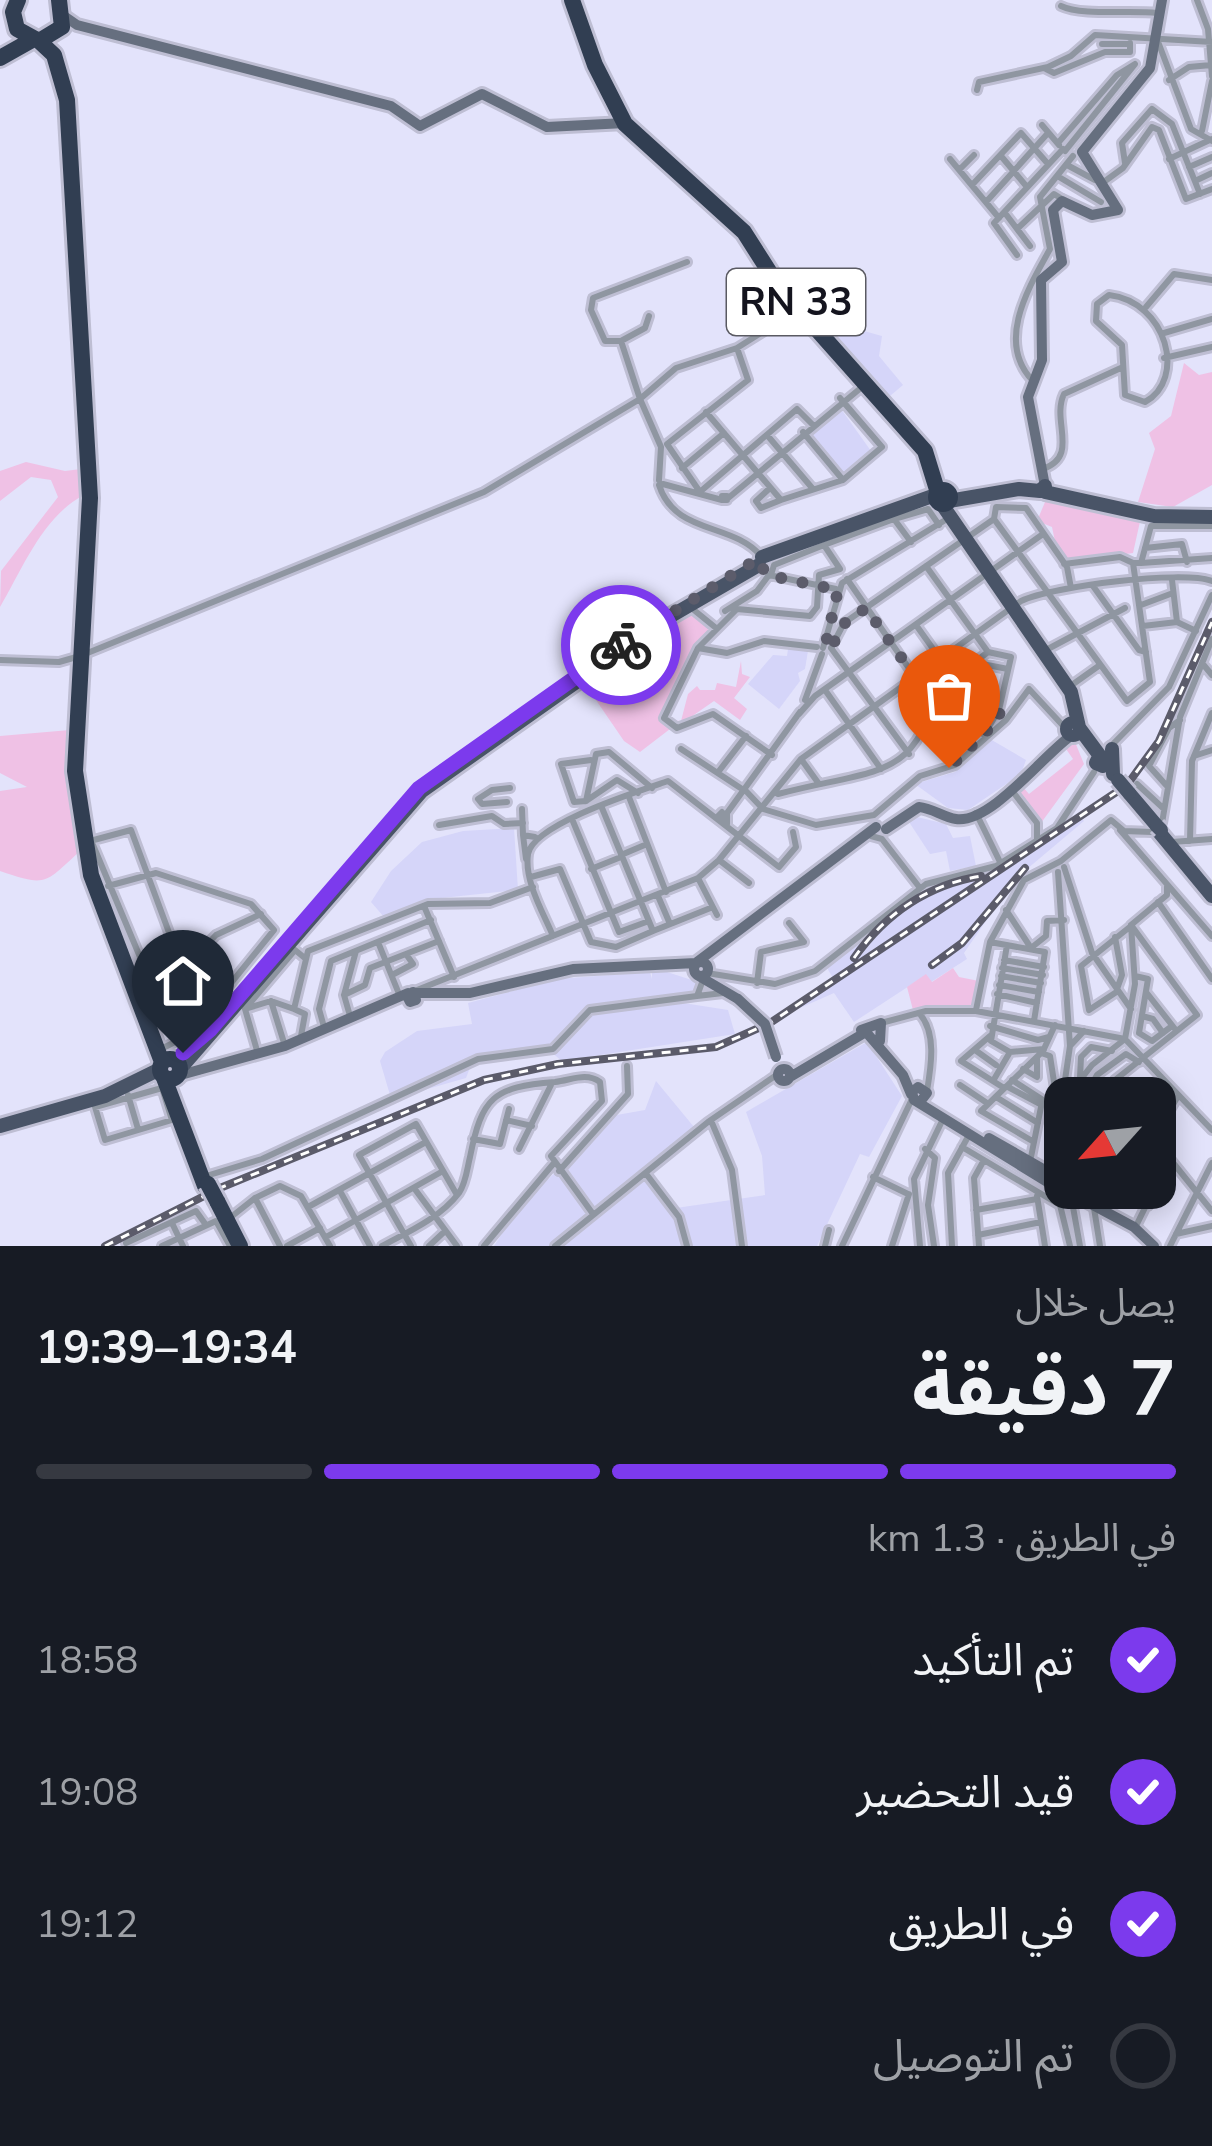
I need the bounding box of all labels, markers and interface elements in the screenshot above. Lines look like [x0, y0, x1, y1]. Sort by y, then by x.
road number: RN 33 [727, 269, 865, 335]
courier [561, 585, 681, 705]
icon: bike [588, 612, 654, 678]
pin [898, 645, 1000, 768]
icon: bag [916, 663, 982, 729]
pin [132, 930, 234, 1053]
icon: home [150, 948, 216, 1014]
north arrow [1044, 1077, 1176, 1209]
map controls [1044, 1077, 1176, 1209]
text: يصل خلال [1015, 1277, 1176, 1330]
text: 19:34–19:39 [36, 1318, 297, 1379]
text: 7 دقيقة [912, 1336, 1176, 1443]
text: في الطريق · 1.3 km [868, 1512, 1176, 1565]
icon: check [1110, 1627, 1176, 1693]
text: تم التأكيد [912, 1630, 1074, 1691]
text: 18:58 [36, 1634, 139, 1687]
icon: check [1110, 1759, 1176, 1825]
text: قيد التحضير [856, 1762, 1074, 1823]
text: 19:08 [36, 1766, 139, 1819]
icon: check [1110, 1891, 1176, 1957]
text: في الطريق [889, 1894, 1074, 1955]
text: 19:12 [36, 1898, 139, 1951]
text: تم التوصيل [873, 2026, 1074, 2087]

